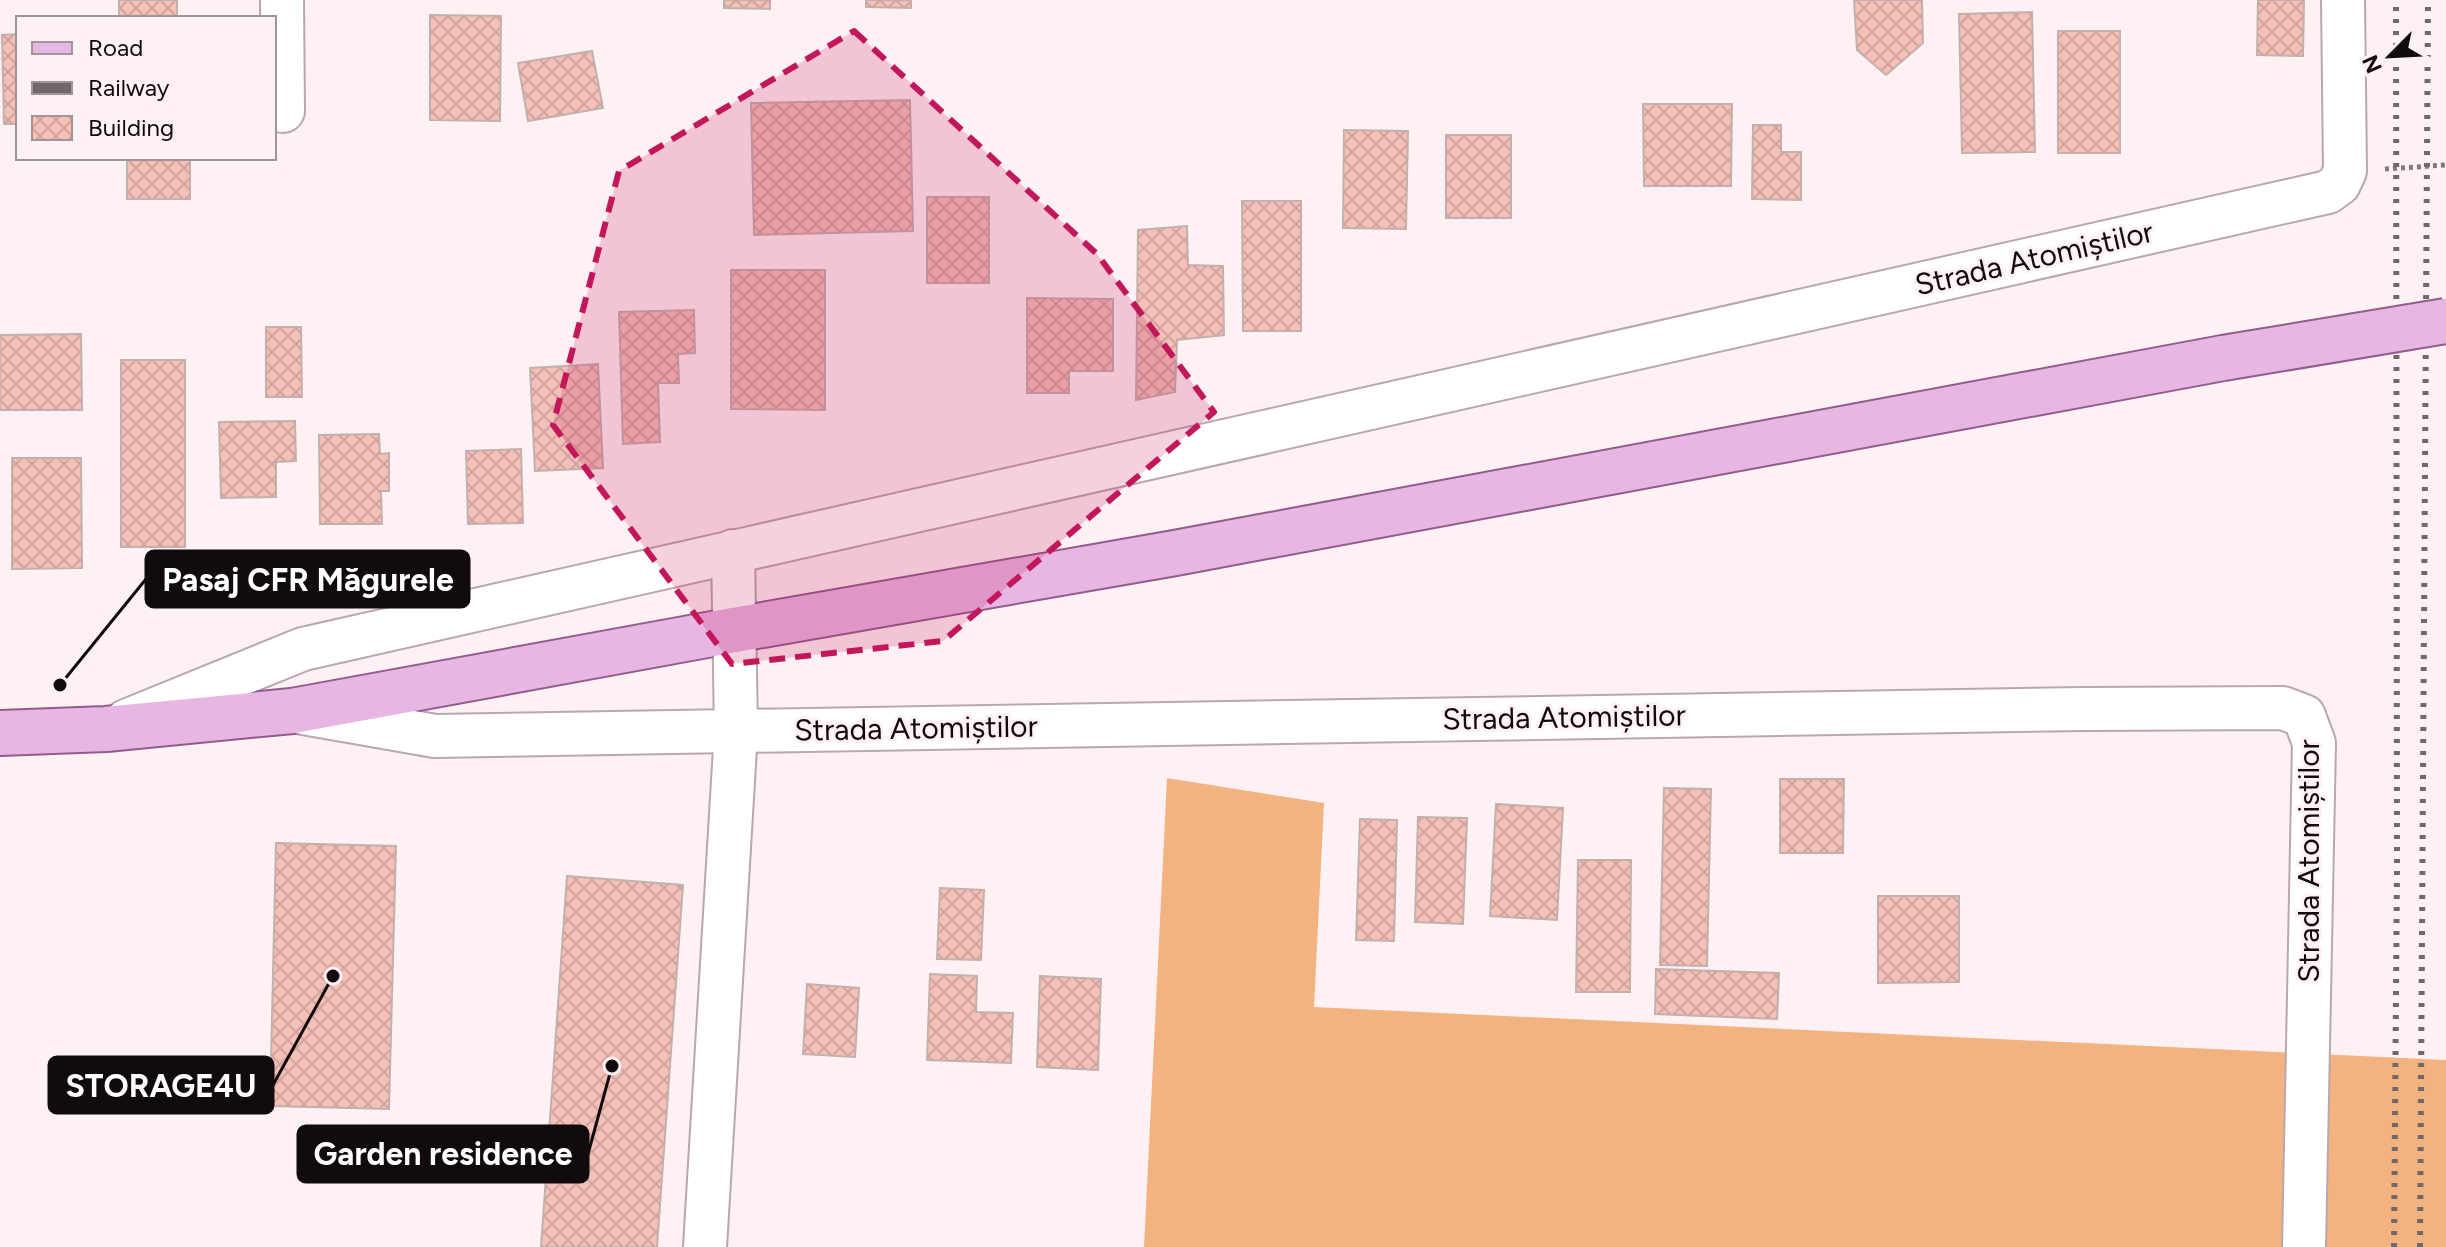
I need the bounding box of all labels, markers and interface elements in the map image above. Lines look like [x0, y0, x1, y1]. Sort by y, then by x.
legend [16, 16, 276, 160]
north arrow [2350, 16, 2430, 96]
text: Road [88, 33, 143, 62]
text: N [2356, 51, 2388, 77]
text: Railway [88, 73, 170, 102]
text: Building [88, 113, 174, 142]
street label: Strada Atomiștilor [1911, 213, 2157, 303]
callout: Pasaj CFR Măgurele [146, 551, 469, 607]
text: Pasaj CFR Măgurele [162, 561, 454, 599]
street label: Strada Atomiștilor [1442, 696, 1686, 738]
street label: Strada Atomiștilor [794, 707, 1038, 749]
street label: Strada Atomiștilor [2290, 739, 2327, 983]
callout: STORAGE4U [49, 1057, 273, 1113]
text: STORAGE4U [65, 1067, 257, 1105]
callout: Garden residence [298, 1126, 588, 1182]
text: Garden residence [314, 1135, 573, 1173]

